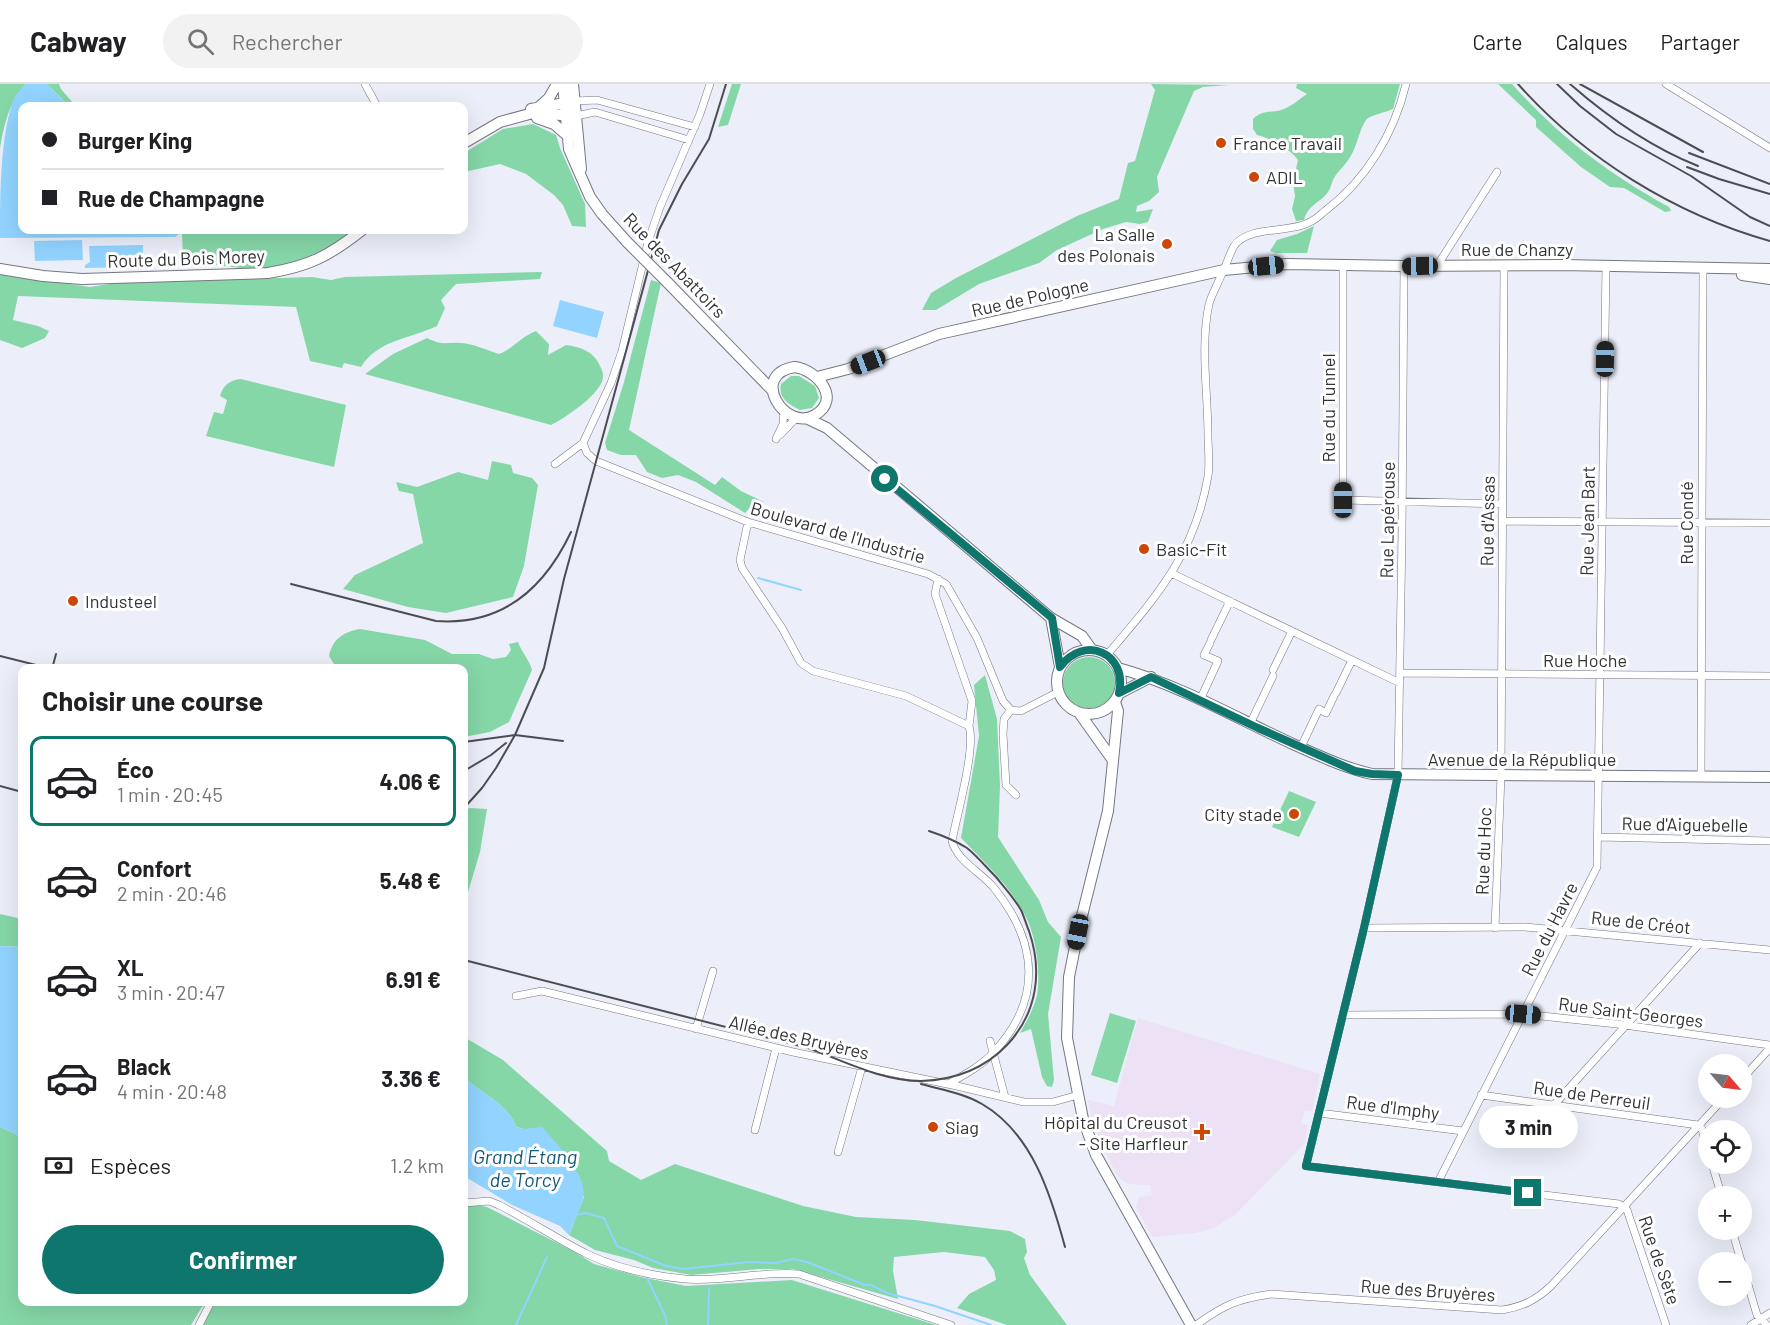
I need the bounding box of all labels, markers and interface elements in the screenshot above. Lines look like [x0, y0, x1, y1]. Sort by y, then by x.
search box [163, 14, 583, 68]
text: Cabway [30, 24, 127, 58]
icon: search [184, 25, 217, 58]
text: Rechercher [232, 28, 342, 54]
text: Carte [1473, 29, 1522, 54]
text: Calques [1555, 29, 1628, 54]
text: Partager [1661, 29, 1740, 54]
text: Burger King [78, 127, 192, 153]
place label: France Travail [1233, 132, 1342, 154]
marker: France Travail [1214, 136, 1228, 150]
place label: ADIL [1266, 166, 1303, 188]
marker: ADIL [1247, 170, 1261, 184]
text: Rue de Champagne [78, 185, 265, 211]
street label: Rue des Abattoirs [619, 208, 731, 322]
place label: La Salle des Polonais [1057, 223, 1155, 266]
marker: La Salle des Polonais [1160, 237, 1174, 251]
street label: Rue de Chanzy [1461, 238, 1573, 260]
street label: Route du Bois Morey [107, 244, 265, 272]
car [1247, 255, 1285, 277]
car [1402, 257, 1438, 275]
street label: Rue de Pologne [969, 273, 1091, 321]
car [1596, 341, 1614, 377]
car [848, 347, 888, 377]
street label: Rue du Tunnel [1317, 353, 1339, 463]
street label: Rue Lapérouse [1375, 461, 1399, 579]
route start [871, 465, 898, 492]
street label: Rue Jean Bart [1575, 466, 1599, 576]
street label: Rue d'Assas [1475, 475, 1499, 567]
street label: Rue Condé [1675, 481, 1697, 565]
car [1334, 482, 1352, 518]
street label: Boulevard de l'Industrie [748, 496, 928, 568]
place label: Basic-Fit [1156, 538, 1227, 560]
marker: Basic-Fit [1137, 542, 1151, 556]
place label: Industeel [85, 590, 157, 612]
marker: Industeel [66, 594, 80, 608]
street label: Rue Hoche [1543, 649, 1627, 671]
text: Choisir une course [42, 684, 263, 716]
street label: Avenue de la République [1428, 748, 1616, 770]
icon: car [45, 754, 99, 808]
text: Éco [117, 756, 154, 782]
text: 4.06 € [380, 768, 441, 794]
text: 1 min · 20:45 [117, 782, 223, 806]
place label: City stade [1204, 803, 1282, 825]
marker: City stade [1287, 807, 1301, 821]
street label: Rue du Hoc [1470, 807, 1496, 895]
street label: Rue d'Aiguebelle [1622, 812, 1748, 836]
icon: car [45, 853, 99, 907]
text: Confort [117, 855, 192, 881]
text: 5.48 € [380, 867, 441, 893]
street label: Rue du Havre [1516, 878, 1582, 980]
text: 2 min · 20:46 [117, 881, 226, 905]
street label: Rue de Créot [1590, 906, 1692, 938]
car [1066, 913, 1090, 951]
icon: car [45, 952, 99, 1006]
text: XL [117, 954, 143, 980]
text: 6.91 € [386, 966, 441, 992]
text: 3 min · 20:47 [117, 980, 225, 1004]
street label: Rue Saint-Georges [1557, 992, 1705, 1032]
car [1504, 1003, 1542, 1025]
street label: Allée des Bruyères [727, 1010, 871, 1064]
icon: car [45, 1051, 99, 1105]
text: Black [117, 1053, 171, 1079]
north arrow [1698, 1054, 1752, 1108]
map controls [1698, 1054, 1752, 1306]
text: 3.36 € [381, 1065, 441, 1091]
street label: Rue de Perreuil [1532, 1076, 1652, 1114]
text: 4 min · 20:48 [117, 1079, 227, 1103]
street label: Rue d'Imphy [1345, 1090, 1441, 1124]
callout: 3 min [1478, 1106, 1577, 1148]
place label: Hôpital du Creusot - Site Harfleur [1044, 1111, 1188, 1154]
text: 3 min [1505, 1115, 1552, 1139]
place label: Siag [945, 1116, 979, 1138]
marker: Siag [926, 1120, 940, 1134]
button: locate [1698, 1120, 1752, 1174]
marker: Hôpital du Creusot - Site Harfleur [1193, 1123, 1211, 1141]
water label: Grand Étang de Torcy [473, 1144, 577, 1191]
icon: cash [42, 1149, 75, 1182]
text: Espèces [90, 1152, 171, 1178]
text: 1.2 km [390, 1153, 444, 1177]
route end [1514, 1179, 1541, 1206]
button: + [1698, 1186, 1752, 1240]
street label: Rue de Sète [1635, 1213, 1685, 1307]
button: Confirmer [42, 1225, 444, 1294]
button: − [1698, 1252, 1752, 1306]
street label: Rue des Bruyères [1360, 1274, 1496, 1306]

